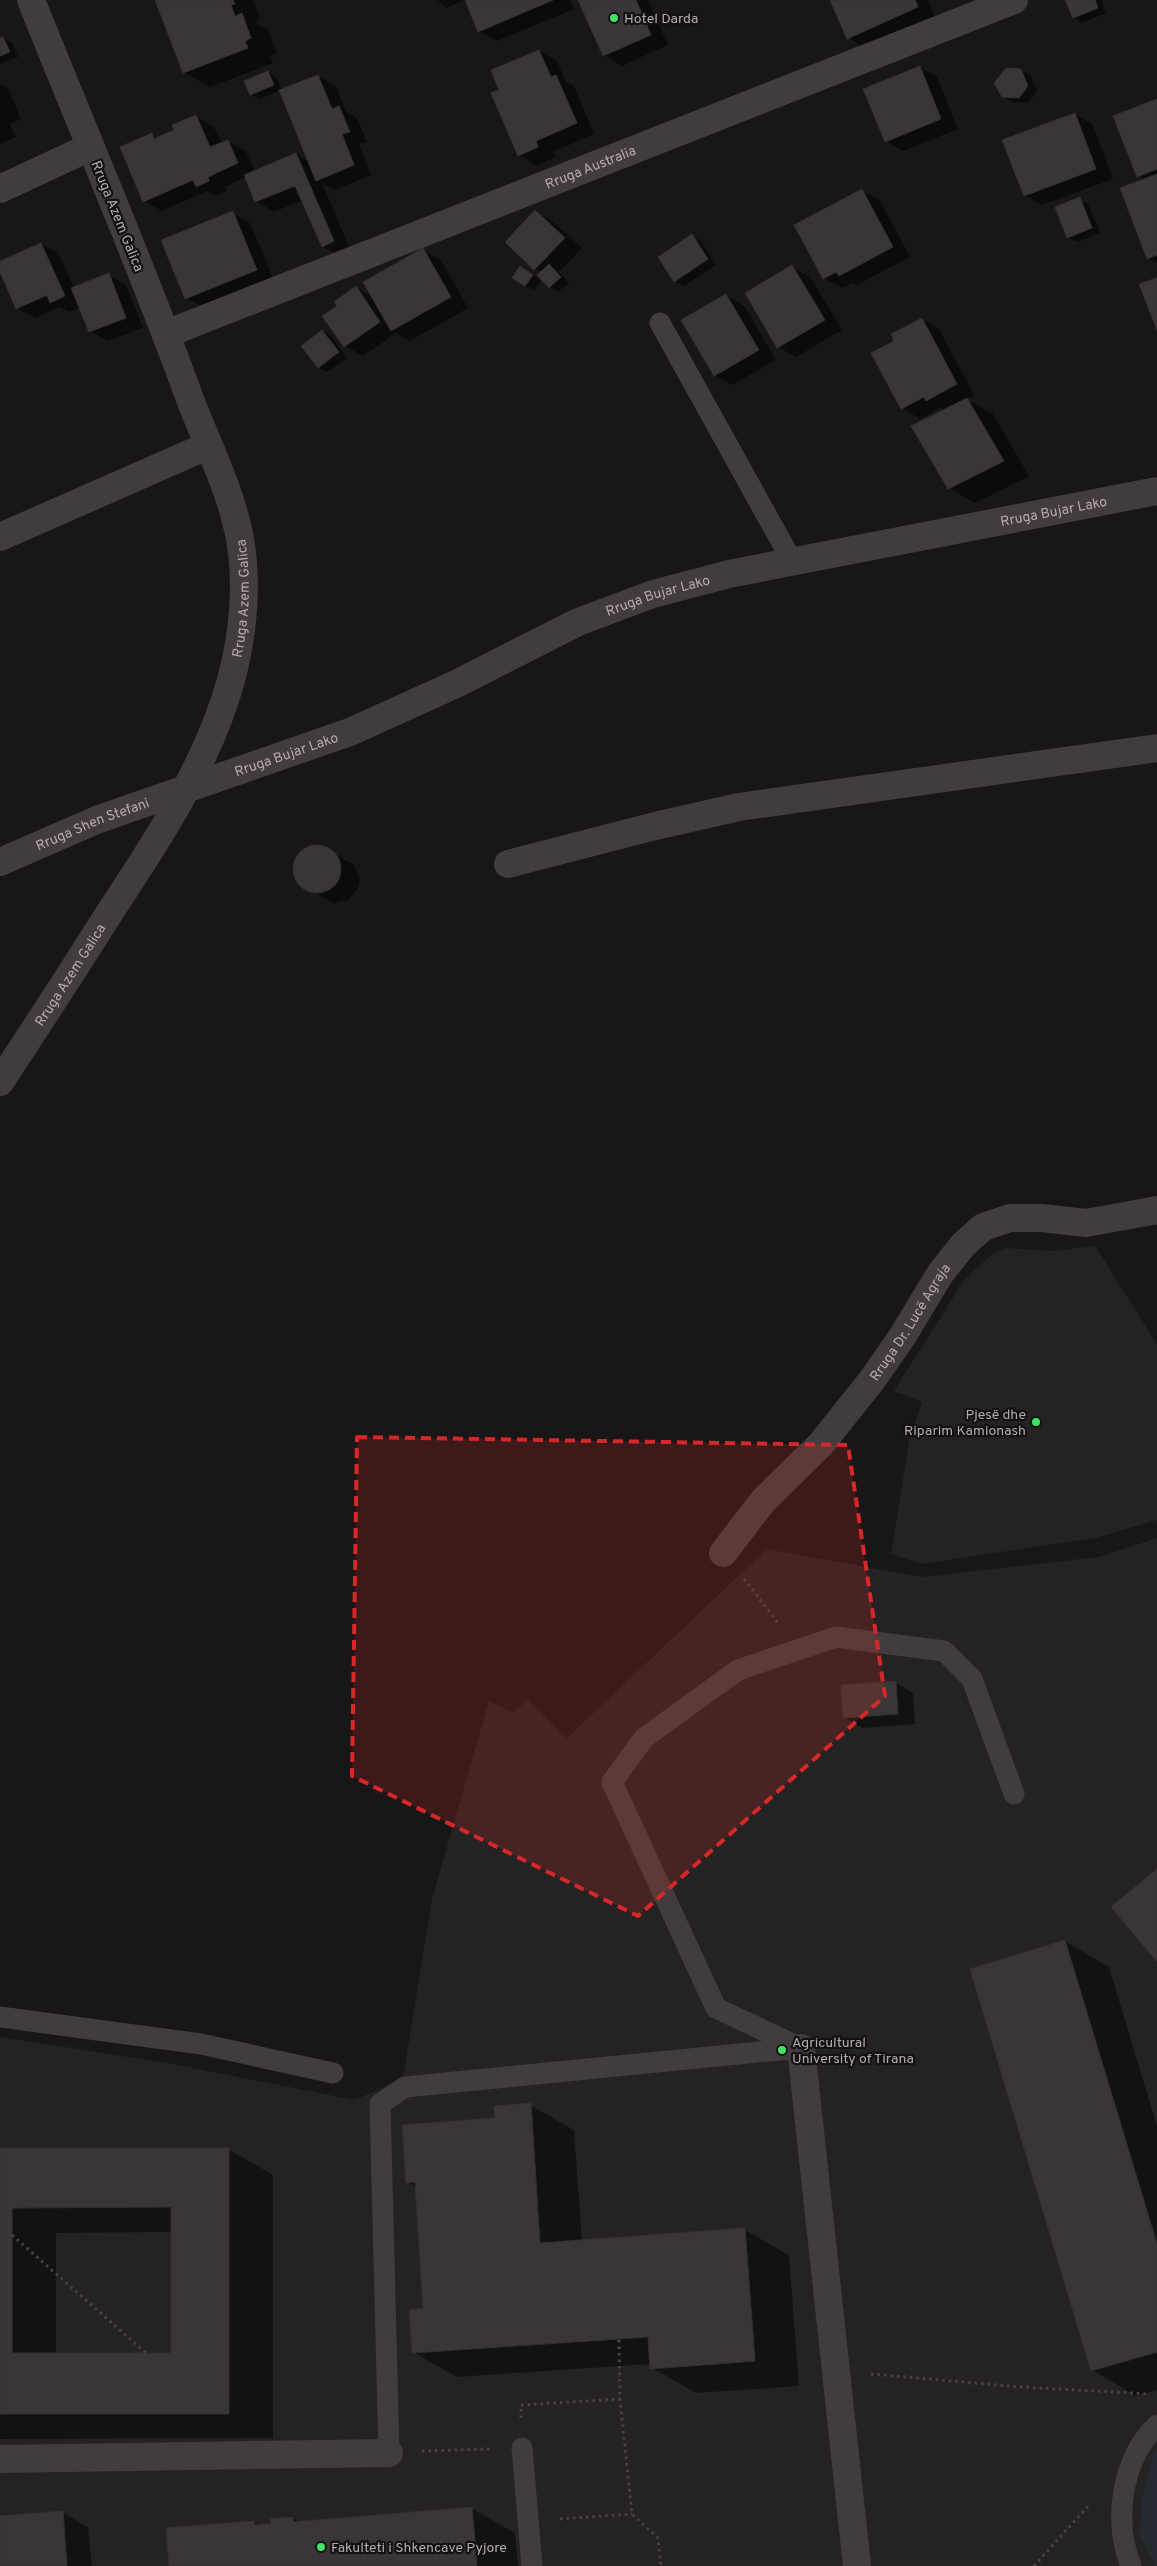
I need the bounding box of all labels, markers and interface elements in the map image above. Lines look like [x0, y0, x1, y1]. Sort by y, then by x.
place label: Hotel Darda [624, 11, 698, 28]
marker: Hotel Darda [608, 12, 620, 24]
street label: Rruga Australia [543, 143, 639, 194]
street label: Rruga Azem Galica [87, 159, 147, 275]
street label: Rruga Bujar Lako [999, 494, 1109, 531]
street label: Rruga Azem Galica [230, 538, 254, 659]
street label: Rruga Bujar Lako [604, 572, 712, 621]
street label: Rruga Bujar Lako [233, 730, 341, 781]
street label: Rruga Shen Stefani [34, 795, 152, 855]
street label: Rruga Azem Galica [32, 921, 110, 1030]
street label: Rruga Dr. Lucë Agraja [867, 1261, 955, 1385]
place label: Pjesë dhe Riparim Kamionash [904, 1407, 1026, 1440]
marker: Pjesë dhe Riparim Kamionash [1030, 1416, 1042, 1428]
place label: Agricultural University of Tirana [792, 2035, 914, 2068]
marker: Agricultural University of Tirana [776, 2044, 788, 2056]
place label: Fakulteti i Shkencave Pyjore [331, 2540, 507, 2557]
marker: Fakulteti i Shkencave Pyjore [315, 2541, 327, 2553]

